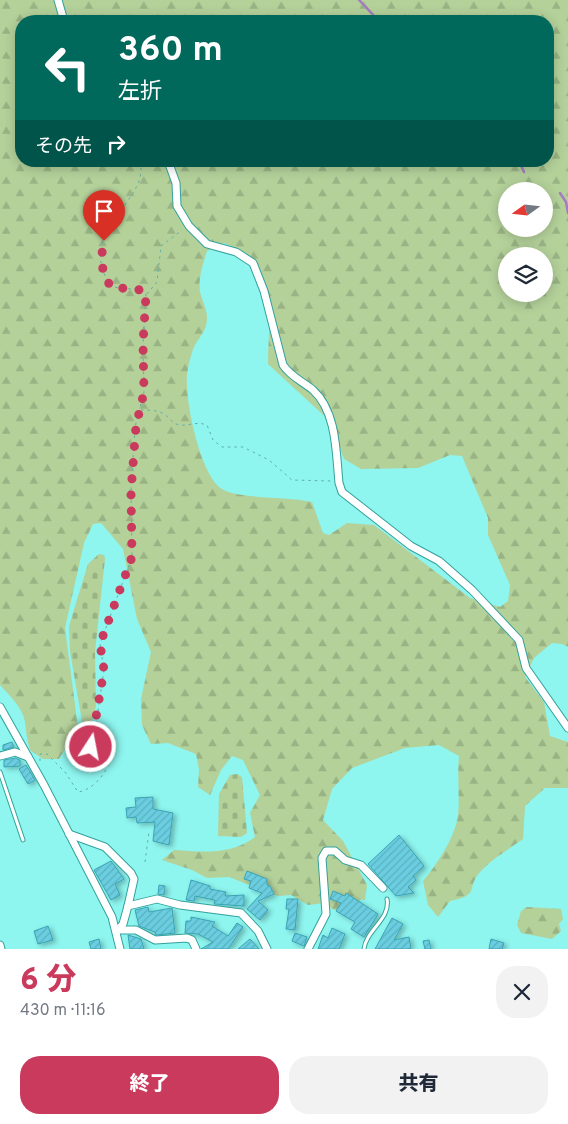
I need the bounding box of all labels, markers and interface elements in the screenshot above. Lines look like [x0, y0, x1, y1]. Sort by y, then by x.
text: 360 m [118, 29, 223, 73]
icon: left [35, 35, 100, 100]
text: 左折 [118, 79, 162, 106]
icon: right [102, 130, 130, 158]
text: その先 [35, 135, 92, 159]
north arrow [498, 182, 552, 238]
map controls [498, 182, 553, 302]
pin [83, 190, 125, 241]
icon: arrive [90, 197, 118, 225]
button: layers [498, 247, 553, 302]
position arrow [64, 720, 116, 772]
text: 6 分 [20, 963, 76, 1000]
button: close [496, 966, 548, 1018]
text: 430 m · 11:16 [20, 1001, 106, 1021]
button: 終了 [20, 1056, 279, 1114]
button: 共有 [289, 1056, 548, 1114]

